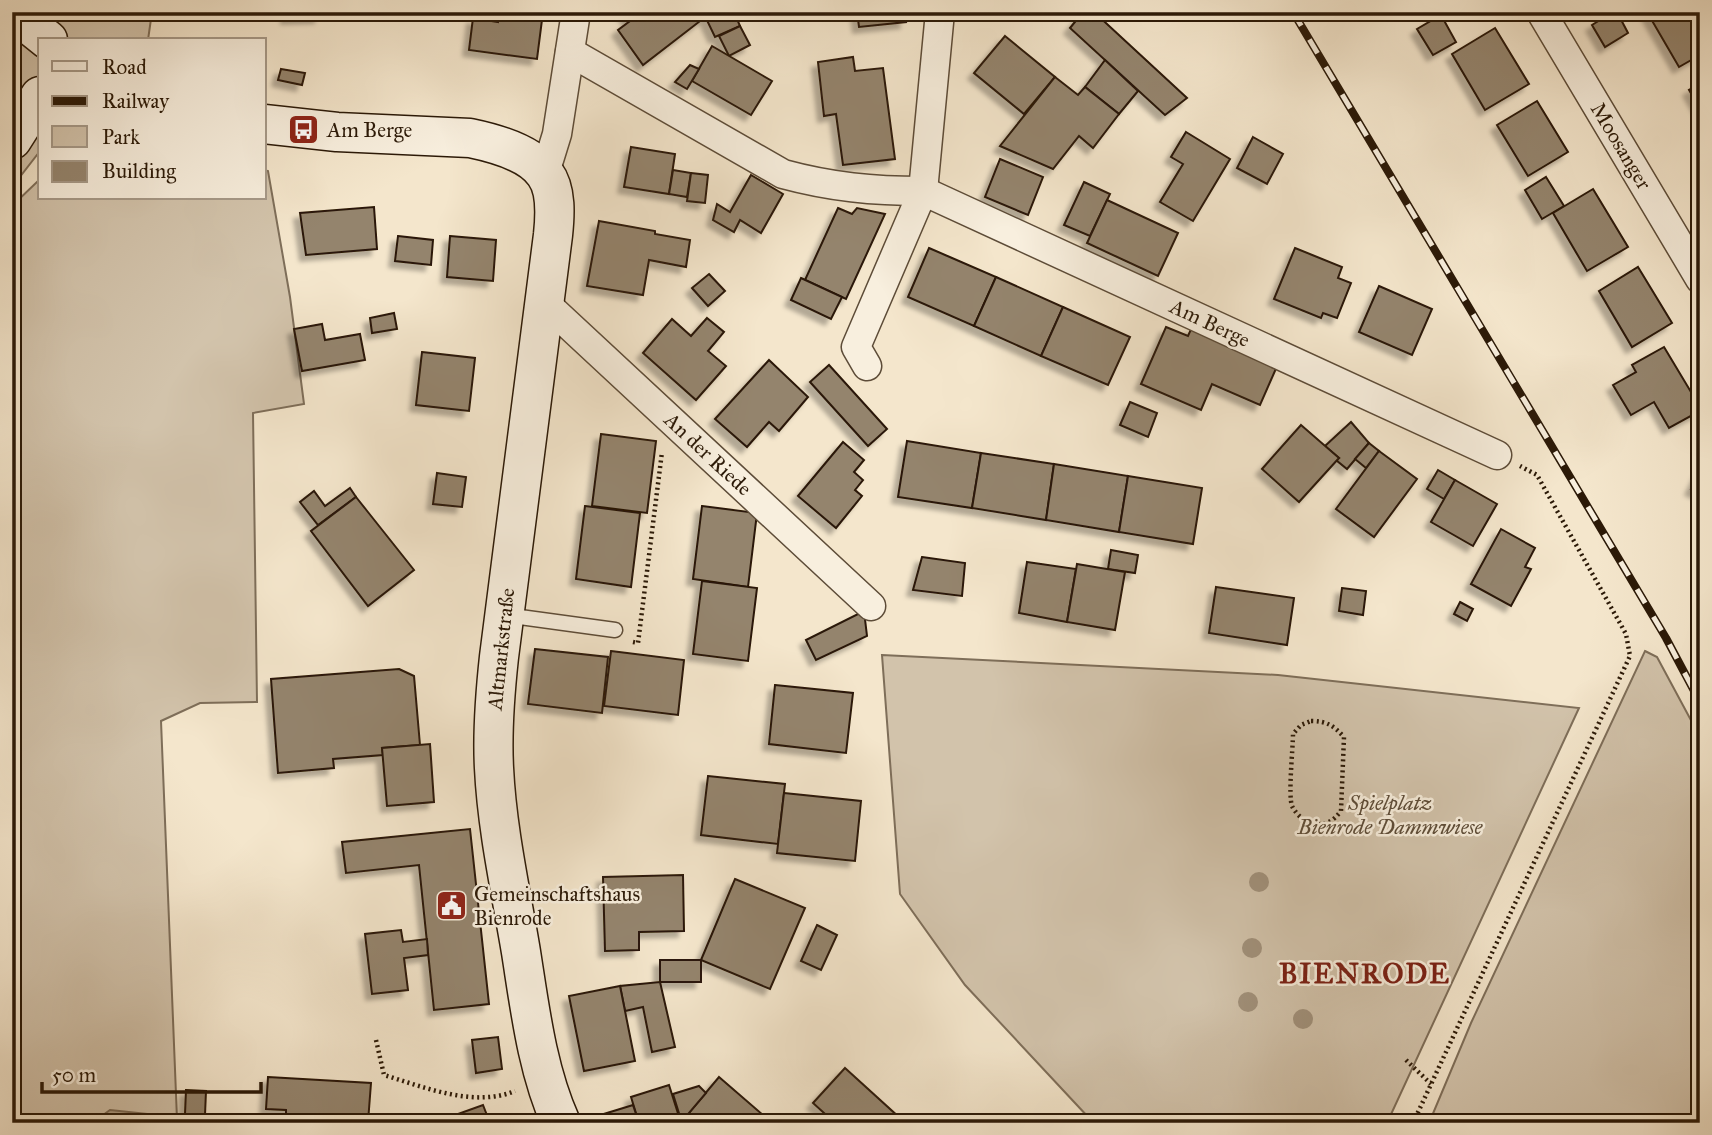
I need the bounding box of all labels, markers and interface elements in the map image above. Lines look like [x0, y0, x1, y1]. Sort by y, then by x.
legend [38, 38, 266, 200]
text: Road [102, 54, 147, 80]
text: Railway [102, 88, 170, 114]
street label: Moosanger [1585, 98, 1657, 194]
bus stop icon: Am Berge [287, 113, 321, 147]
place label: Am Berge [326, 117, 413, 143]
text: Park [102, 124, 140, 150]
text: Building [102, 158, 176, 184]
street label: Am Berge [1165, 293, 1254, 353]
street label: An der Riede [658, 406, 757, 501]
street label: Altmarkstraße [482, 586, 520, 712]
park label: Spielplatz Bienrode Dammwiese [1297, 790, 1484, 840]
place label: Gemeinschaftshaus Bienrode [474, 881, 640, 931]
public building icon: Gemeinschaftshaus Bienrode [434, 889, 468, 923]
district label: BIENRODE [1279, 956, 1451, 991]
scale bar [42, 1051, 261, 1095]
text: 50 m [52, 1062, 97, 1088]

